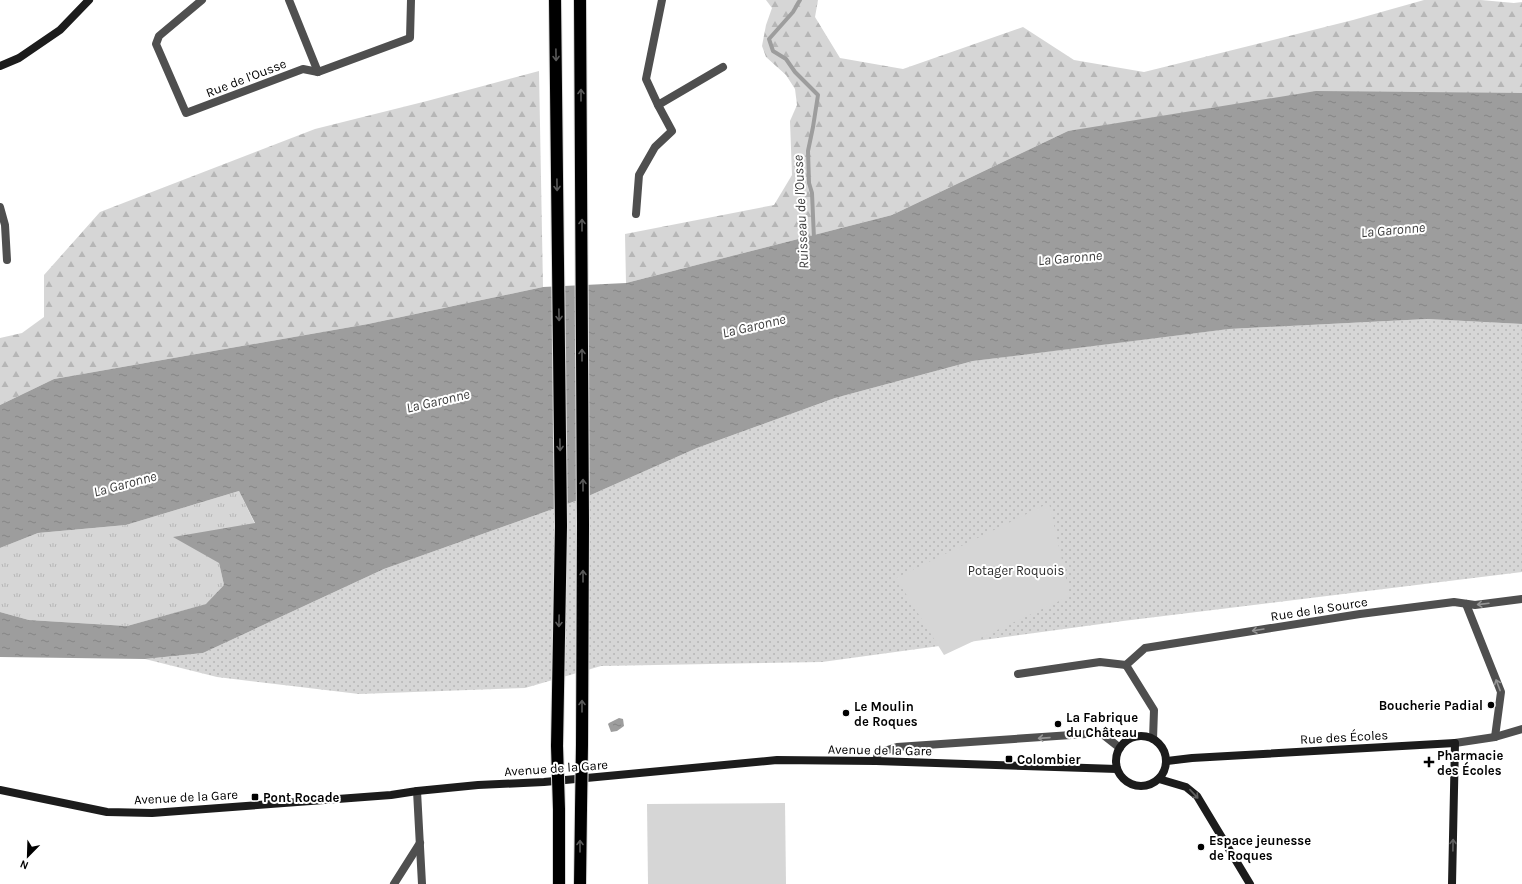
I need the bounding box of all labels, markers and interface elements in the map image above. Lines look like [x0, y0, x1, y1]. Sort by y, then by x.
one-way arrow [552, 48, 560, 61]
street label: Rue de l'Ousse [204, 56, 289, 100]
one-way arrow [577, 89, 585, 102]
water label: Ruisseau de l'Ousse [789, 154, 812, 269]
one-way arrow [553, 178, 561, 191]
one-way arrow [578, 219, 586, 232]
water label: La Garonne [1360, 219, 1426, 241]
water label: La Garonne [1037, 247, 1103, 269]
one-way arrow [555, 308, 563, 321]
water label: La Garonne [721, 310, 788, 342]
one-way arrow [578, 349, 586, 362]
water label: La Garonne [405, 385, 472, 417]
one-way arrow [556, 438, 564, 451]
water label: La Garonne [92, 467, 159, 501]
one-way arrow [579, 479, 587, 492]
park label: Potager Roquois [968, 563, 1064, 579]
one-way arrow [579, 570, 587, 583]
street label: Rue de la Source [1269, 594, 1369, 624]
one-way arrow [1477, 600, 1490, 608]
one-way arrow [555, 614, 563, 627]
one-way arrow [1252, 626, 1265, 634]
one-way arrow [1493, 679, 1501, 691]
place label: Boucherie Padial [1379, 698, 1483, 713]
place label: Le Moulin de Roques [854, 699, 918, 730]
one-way arrow [578, 700, 586, 713]
marker: Boucherie Padial [1486, 700, 1496, 710]
marker: Le Moulin de Roques [841, 708, 851, 718]
place label: La Fabrique du Château [1066, 710, 1138, 740]
marker: La Fabrique du Château [1053, 719, 1063, 729]
street label: Rue des Écoles [1299, 725, 1389, 747]
one-way arrow [1038, 734, 1051, 741]
street label: Avenue de la Gare [828, 742, 933, 758]
place label: Pharmacie des Écoles [1437, 748, 1503, 778]
place label: Colombier [1017, 752, 1081, 767]
marker: Colombier [1004, 754, 1014, 764]
street label: Avenue de la Gare [504, 757, 609, 779]
marker: Pharmacie des Écoles [1424, 757, 1434, 767]
street label: Avenue de la Gare [134, 787, 239, 807]
one-way arrow [1189, 789, 1198, 800]
place label: Pont Rocade [263, 790, 340, 805]
marker: Pont Rocade [250, 792, 260, 802]
place label: Espace jeunesse de Roques [1209, 833, 1311, 864]
north arrow [8, 836, 48, 876]
one-way arrow [1449, 839, 1456, 852]
one-way arrow [577, 840, 584, 853]
marker: Espace jeunesse de Roques [1196, 842, 1206, 852]
text: N [18, 857, 30, 872]

